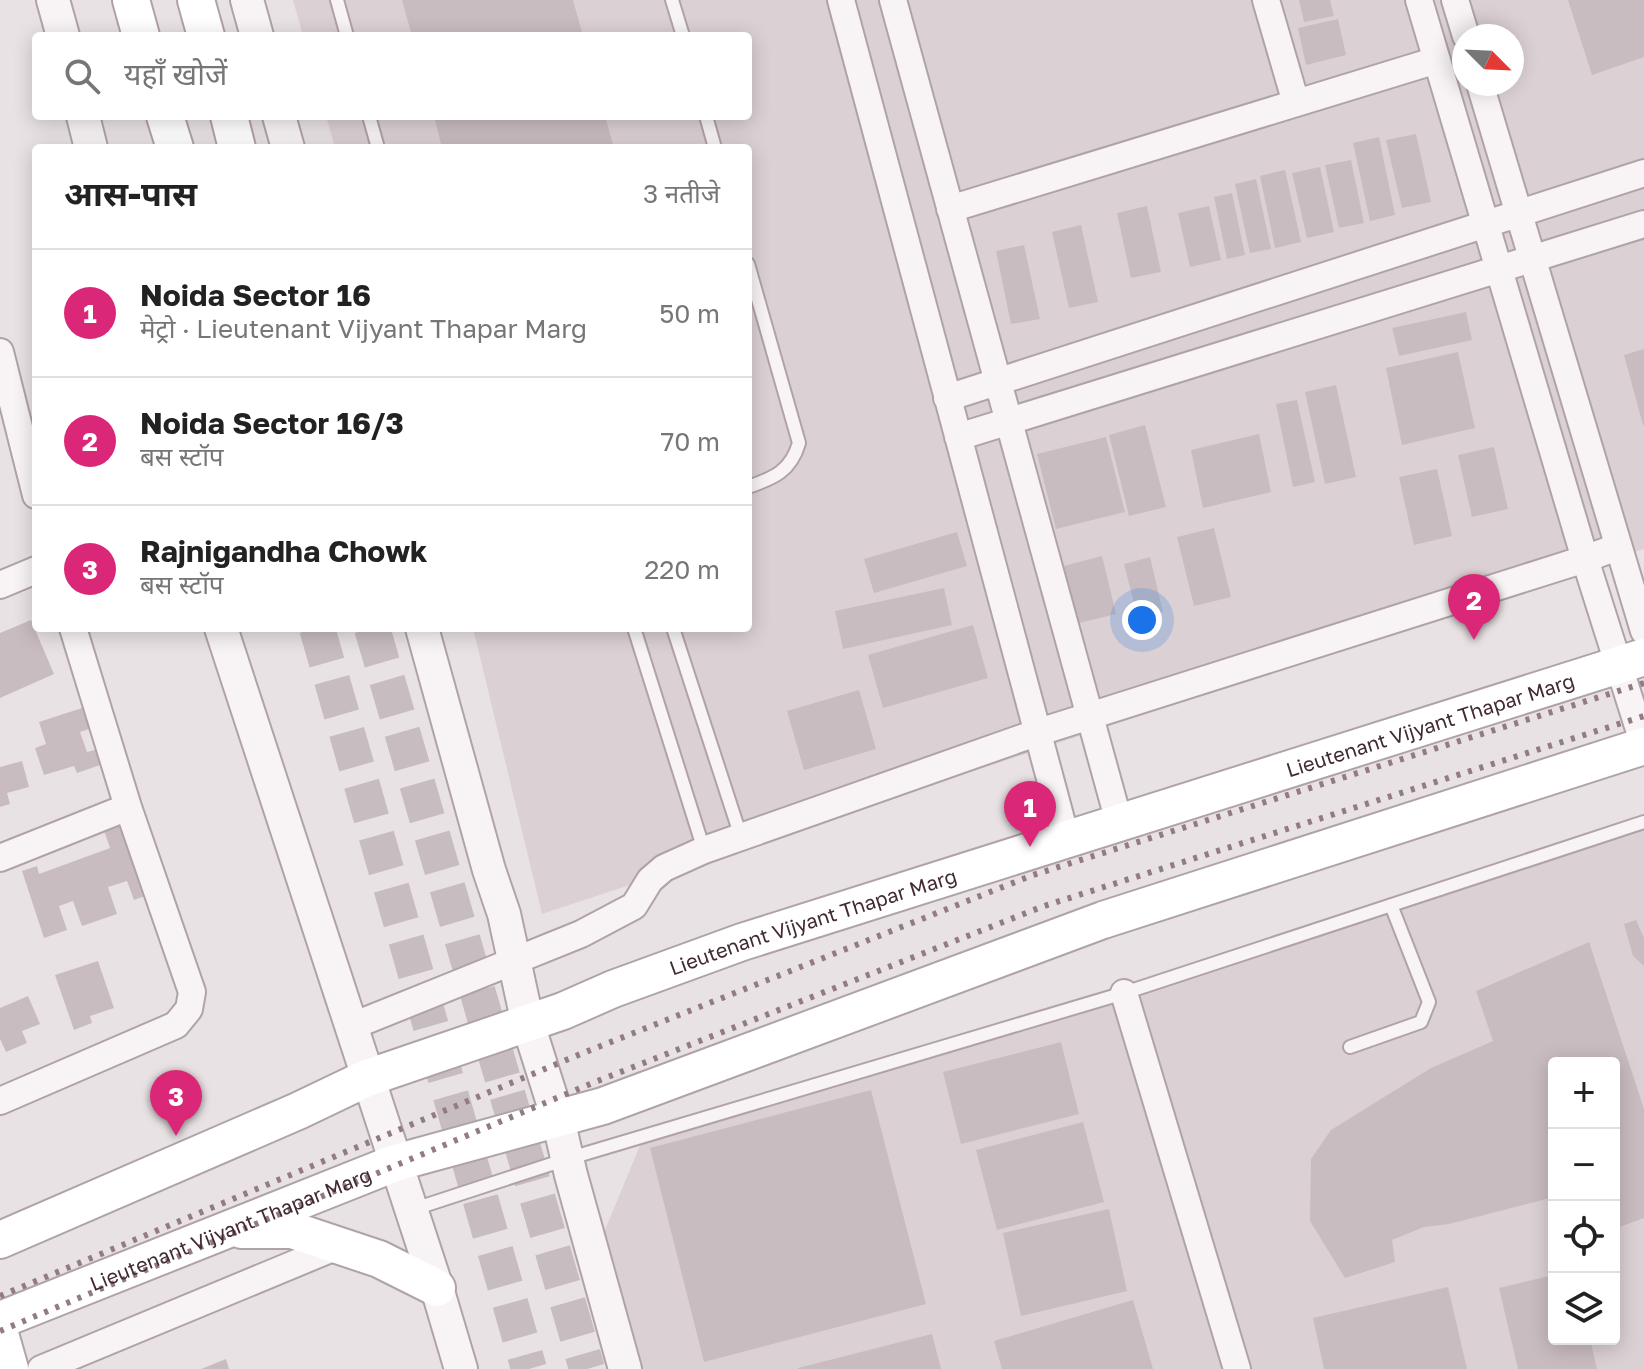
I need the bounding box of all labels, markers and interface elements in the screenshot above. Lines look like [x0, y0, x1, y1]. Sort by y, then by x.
north arrow [1452, 24, 1524, 96]
search box [32, 32, 752, 120]
icon: search [60, 54, 104, 98]
text: यहाँ खोजें [124, 56, 227, 92]
text: आस-पास [64, 173, 197, 213]
text: 3 नतीजे [643, 178, 720, 209]
text: Noida Sector 16 [140, 277, 371, 313]
text: 1 [83, 298, 97, 329]
text: 50 m [659, 298, 720, 329]
text: मेट्रो · Lieutenant Vijyant Thapar Marg [140, 313, 587, 344]
text: Noida Sector 16/3 [140, 405, 404, 441]
text: 2 [82, 426, 98, 457]
text: 70 m [661, 426, 720, 457]
text: बस स्टॉप [140, 441, 224, 472]
text: Rajnigandha Chowk [140, 533, 428, 569]
text: 3 [82, 554, 98, 585]
text: 220 m [644, 554, 720, 585]
text: बस स्टॉप [140, 569, 224, 600]
pin: 2 [1448, 574, 1500, 640]
your location [1122, 600, 1162, 640]
street label: Lieutenant Vijyant Thapar Marg [1283, 668, 1577, 781]
pin: 1 [1004, 781, 1056, 847]
street label: Lieutenant Vijyant Thapar Marg [666, 863, 959, 980]
map controls [1548, 1057, 1620, 1345]
button: + [1548, 1057, 1620, 1129]
pin: 3 [150, 1070, 202, 1136]
button: − [1548, 1129, 1620, 1201]
street label: Lieutenant Vijyant Thapar Marg [86, 1162, 375, 1295]
button: locate [1548, 1201, 1620, 1273]
button: layers [1548, 1273, 1620, 1345]

